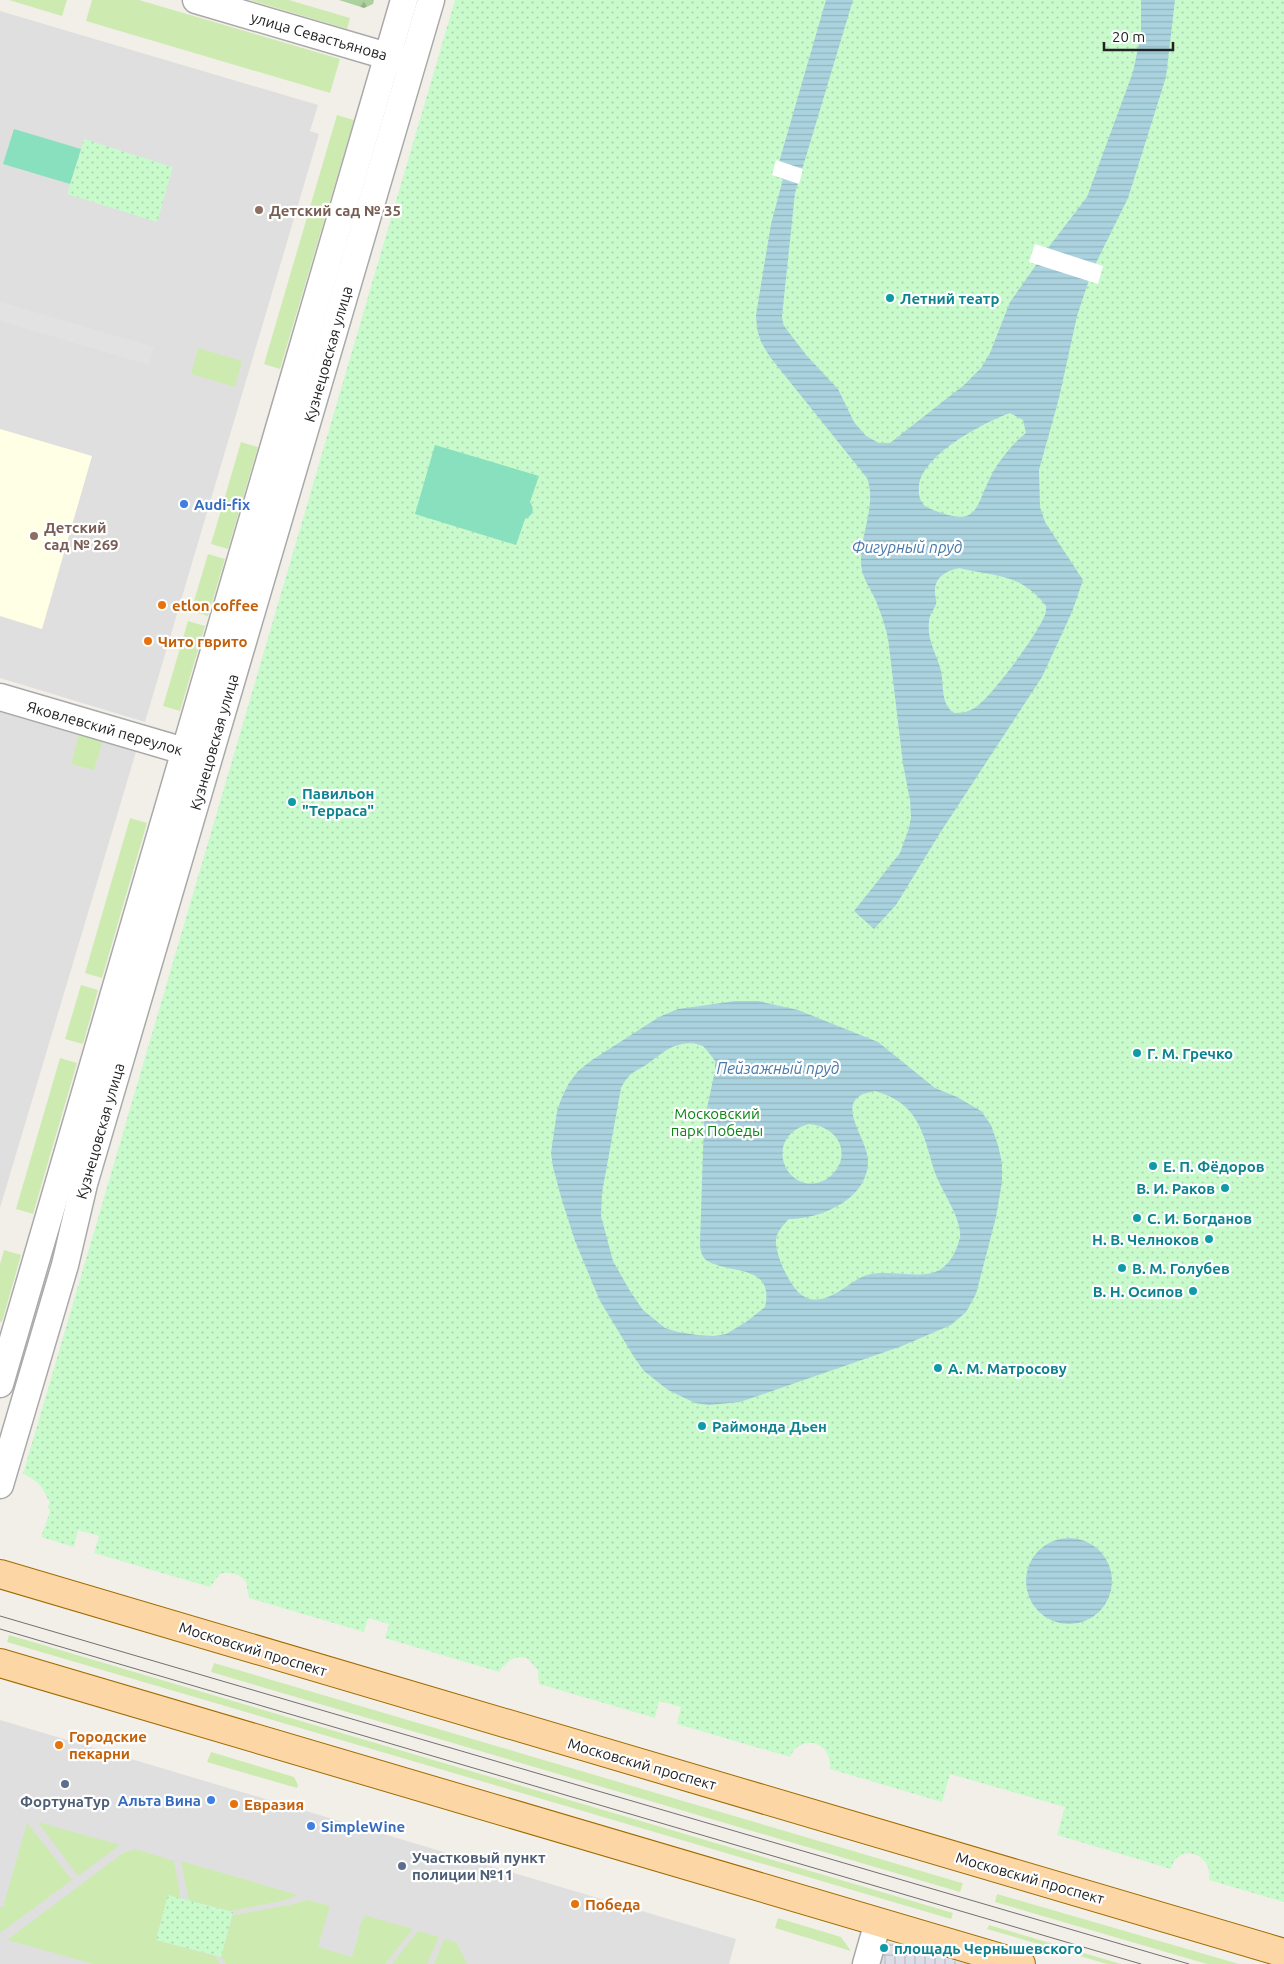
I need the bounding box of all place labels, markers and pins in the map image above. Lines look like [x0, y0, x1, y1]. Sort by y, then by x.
place label: Детский сад № 35 [269, 202, 401, 219]
marker: Детский сад № 35 [253, 204, 265, 216]
place label: Летний театр [900, 290, 999, 307]
marker: Летний театр [884, 292, 896, 304]
place label: Audi-fix [194, 496, 250, 513]
marker: Audi-fix [178, 498, 190, 510]
place label: Детский сад № 269 [44, 519, 119, 553]
marker: Детский сад № 269 [28, 530, 40, 542]
place label: etlon coffee [172, 597, 259, 614]
marker: etlon coffee [156, 599, 168, 611]
place label: Чито гврито [158, 633, 248, 650]
marker: Чито гврито [142, 635, 154, 647]
place label: Павильон "Терраса" [302, 785, 374, 819]
marker: Павильон "Терраса" [286, 796, 298, 808]
place label: Г. М. Гречко [1147, 1045, 1233, 1062]
marker: Г. М. Гречко [1131, 1047, 1143, 1059]
place label: Е. П. Фёдоров [1163, 1158, 1265, 1175]
marker: Е. П. Фёдоров [1147, 1160, 1159, 1172]
place label: В. И. Раков [1136, 1180, 1215, 1197]
marker: В. И. Раков [1219, 1182, 1231, 1194]
place label: С. И. Богданов [1147, 1210, 1252, 1227]
marker: С. И. Богданов [1131, 1212, 1143, 1224]
place label: Н. В. Челноков [1092, 1231, 1199, 1248]
marker: Н. В. Челноков [1203, 1233, 1215, 1245]
place label: В. М. Голубев [1132, 1260, 1230, 1277]
marker: В. М. Голубев [1116, 1262, 1128, 1274]
place label: В. Н. Осипов [1093, 1283, 1183, 1300]
marker: В. Н. Осипов [1187, 1285, 1199, 1297]
place label: А. М. Матросову [948, 1360, 1067, 1377]
marker: А. М. Матросову [932, 1362, 944, 1374]
place label: Раймонда Дьен [712, 1418, 827, 1435]
marker: Раймонда Дьен [696, 1420, 708, 1432]
place label: Городские пекарни [69, 1728, 147, 1762]
marker: Городские пекарни [53, 1739, 65, 1751]
marker: ФортунаТур [59, 1778, 71, 1790]
place label: Альта Вина [118, 1792, 201, 1809]
place label: ФортунаТур [20, 1793, 110, 1810]
marker: Альта Вина [205, 1794, 217, 1806]
place label: Евразия [244, 1796, 304, 1813]
marker: Евразия [228, 1798, 240, 1810]
place label: SimpleWine [321, 1818, 405, 1835]
marker: SimpleWine [305, 1820, 317, 1832]
place label: Участковый пункт полиции №11 [412, 1849, 546, 1883]
marker: Участковый пункт полиции №11 [396, 1860, 408, 1872]
place label: Победа [585, 1896, 640, 1913]
marker: Победа [569, 1898, 581, 1910]
place label: площадь Чернышевского [894, 1940, 1083, 1957]
marker: площадь Чернышевского [878, 1942, 890, 1954]

